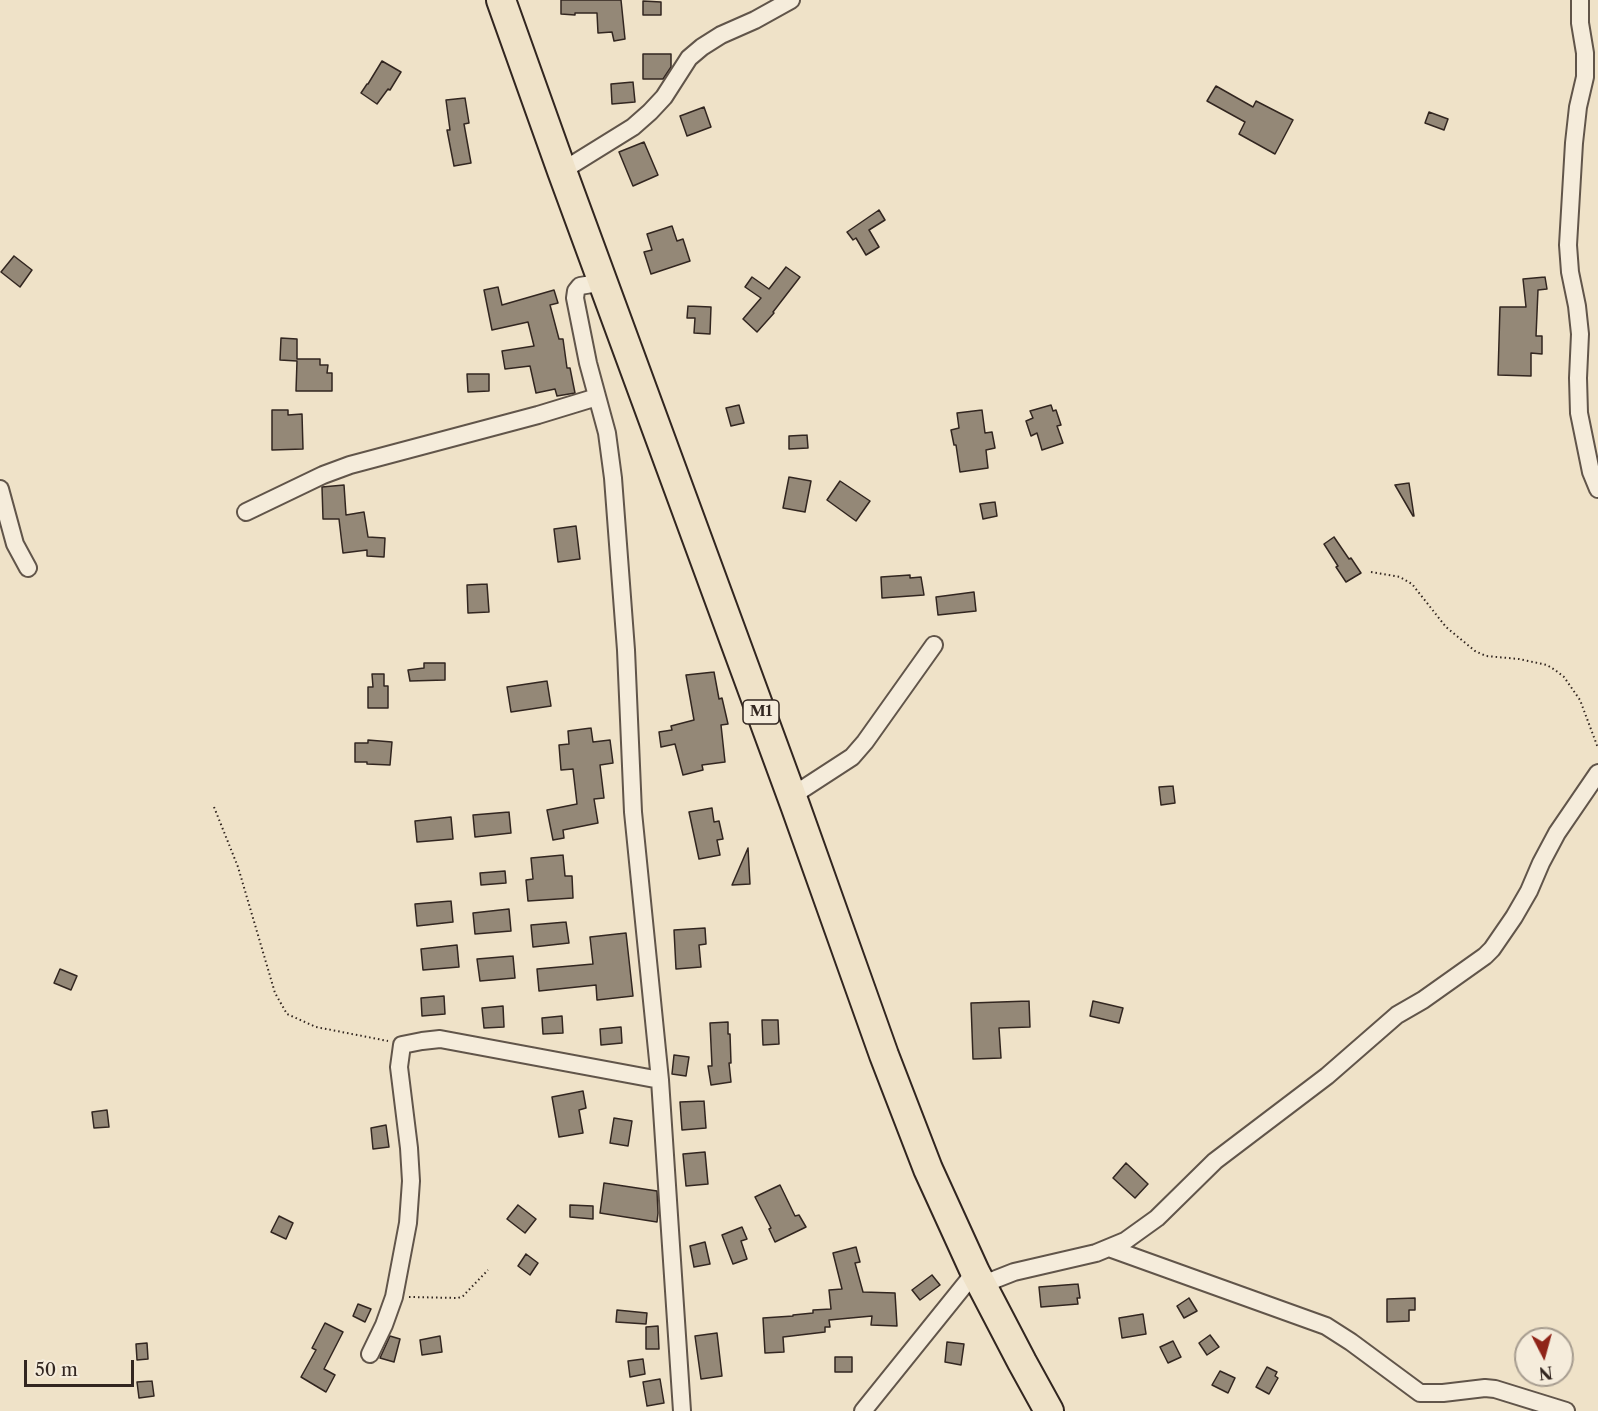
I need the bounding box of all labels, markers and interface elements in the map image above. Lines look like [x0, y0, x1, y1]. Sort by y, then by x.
road number: M1 [743, 700, 779, 724]
north arrow [1514, 1327, 1574, 1387]
scale bar [27, 1348, 136, 1386]
text: 50 m [35, 1359, 78, 1381]
text: N [1538, 1362, 1554, 1384]

